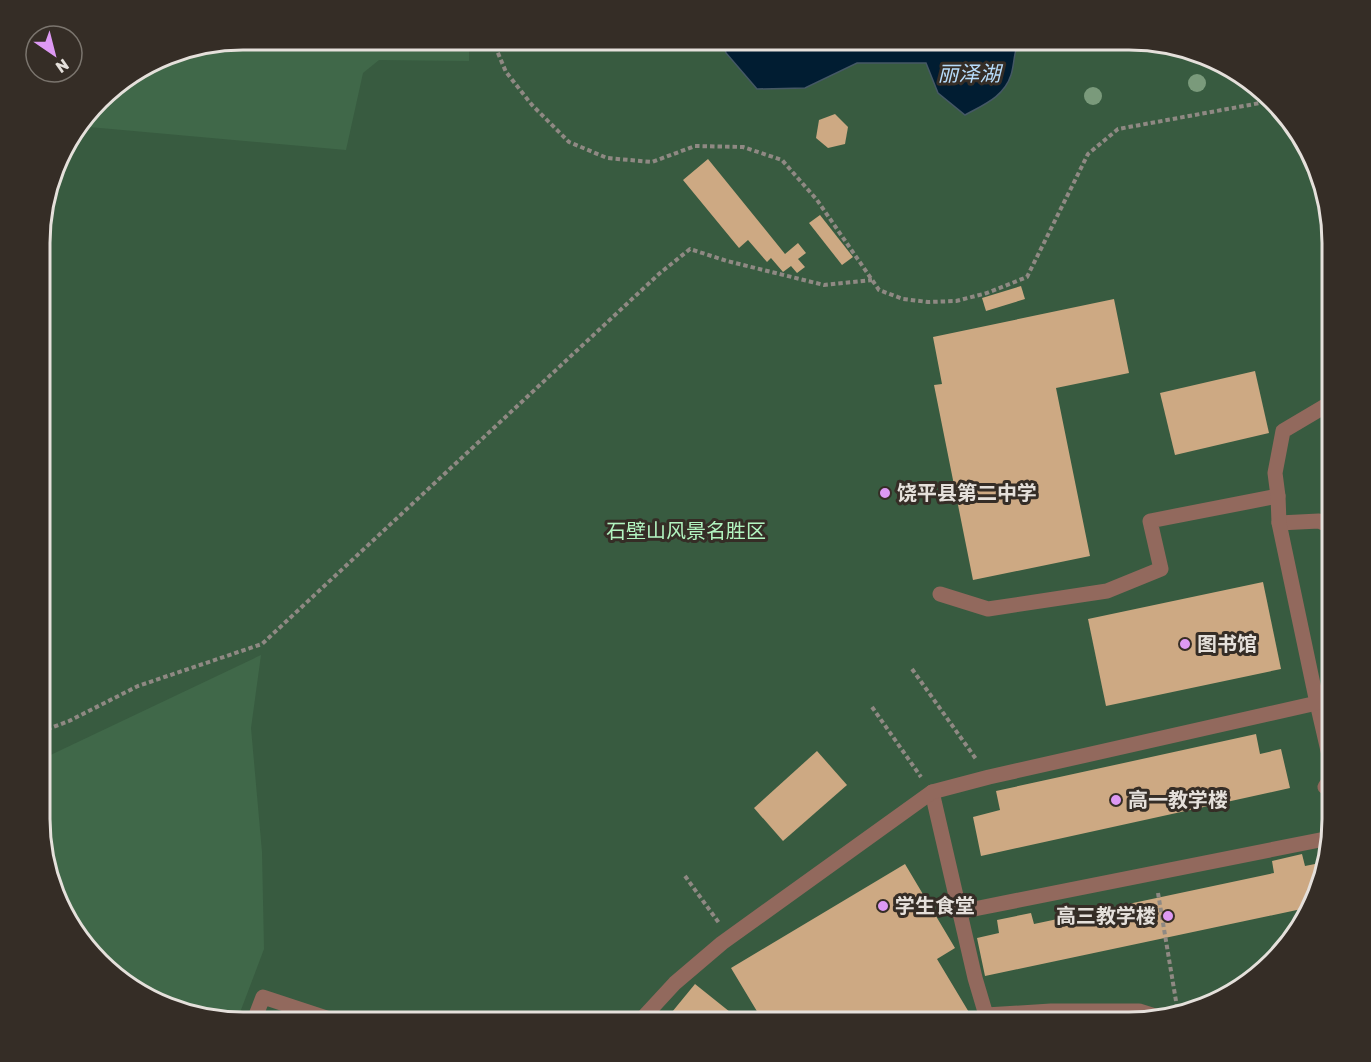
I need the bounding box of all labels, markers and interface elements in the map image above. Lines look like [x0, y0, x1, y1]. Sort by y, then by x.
north arrow [24, 24, 84, 84]
text: N [52, 55, 72, 77]
water label: 丽泽湖 [938, 61, 1003, 86]
place label: 饶平县第二中学 [897, 481, 1037, 505]
marker: 饶平县第二中学 [878, 486, 892, 500]
park label: 石壁山风景名胜区 [606, 519, 766, 543]
place label: 图书馆 [1197, 632, 1257, 656]
marker: 图书馆 [1178, 637, 1192, 651]
place label: 高一教学楼 [1128, 788, 1228, 812]
marker: 高一教学楼 [1109, 793, 1123, 807]
place label: 学生食堂 [895, 894, 975, 918]
marker: 学生食堂 [876, 899, 890, 913]
place label: 高三教学楼 [1056, 904, 1156, 928]
marker: 高三教学楼 [1161, 909, 1175, 923]

